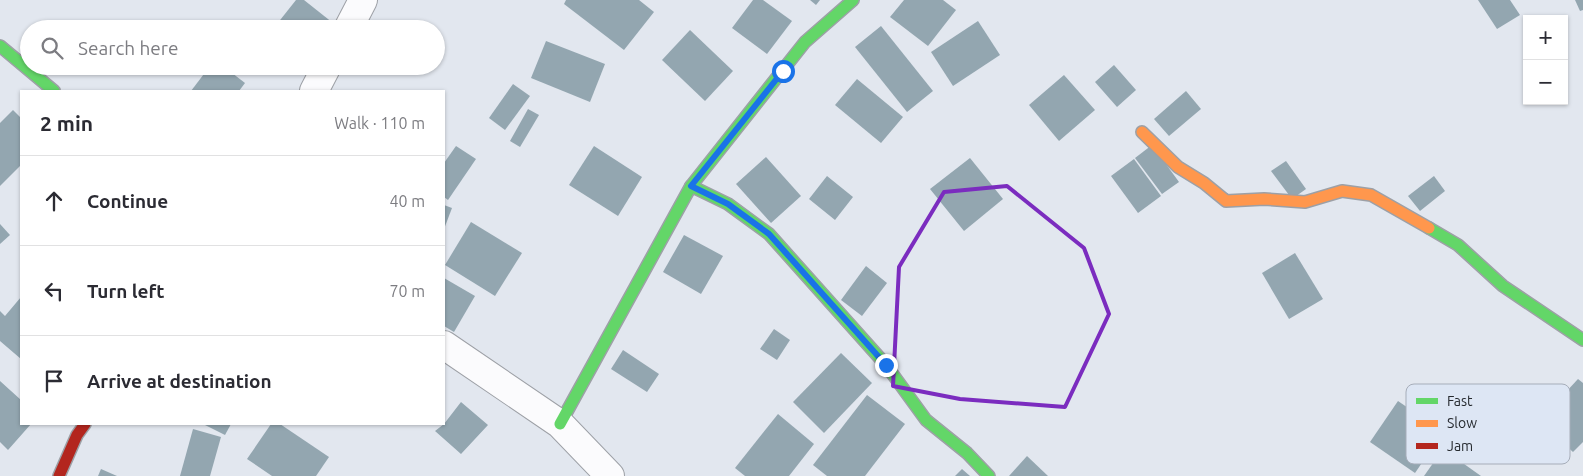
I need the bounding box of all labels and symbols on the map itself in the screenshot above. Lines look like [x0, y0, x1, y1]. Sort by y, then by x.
route start [772, 60, 795, 83]
route end [875, 354, 898, 377]
legend [1406, 384, 1570, 464]
text: Fast [1447, 393, 1473, 409]
text: Slow [1447, 415, 1477, 431]
text: Jam [1447, 438, 1473, 454]

